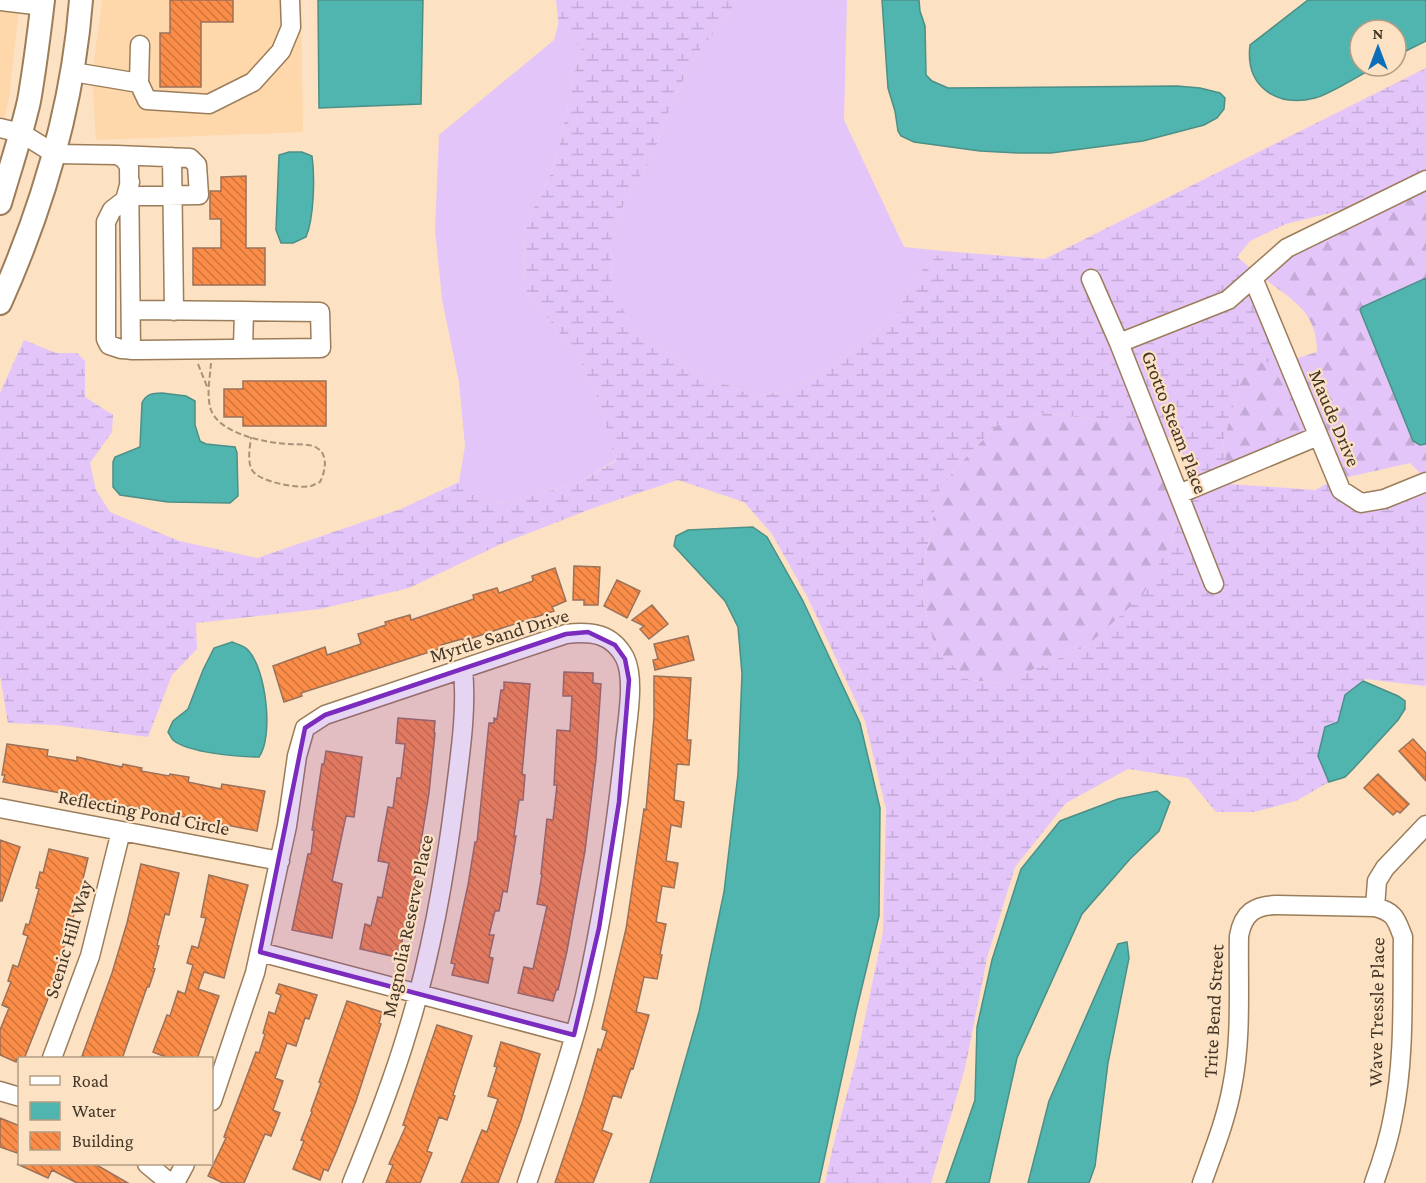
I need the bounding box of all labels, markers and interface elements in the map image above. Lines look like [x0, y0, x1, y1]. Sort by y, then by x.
north arrow [1348, 18, 1408, 78]
text: N [1373, 25, 1384, 42]
street label: Grotto Steam Place [1138, 347, 1212, 497]
street label: Maude Drive [1305, 366, 1365, 470]
street label: Myrtle Sand Drive [427, 603, 572, 668]
street label: Reflecting Pond Circle [56, 785, 232, 840]
street label: Magnolia Reserve Place [377, 832, 438, 1020]
street label: Scenic Hill Way [40, 876, 98, 1001]
street label: Wave Tressle Place [1364, 937, 1388, 1087]
street label: Trite Bend Street [1199, 943, 1228, 1078]
legend [18, 1057, 213, 1165]
text: Road [72, 1071, 109, 1091]
text: Water [72, 1101, 117, 1121]
text: Building [72, 1131, 134, 1151]

